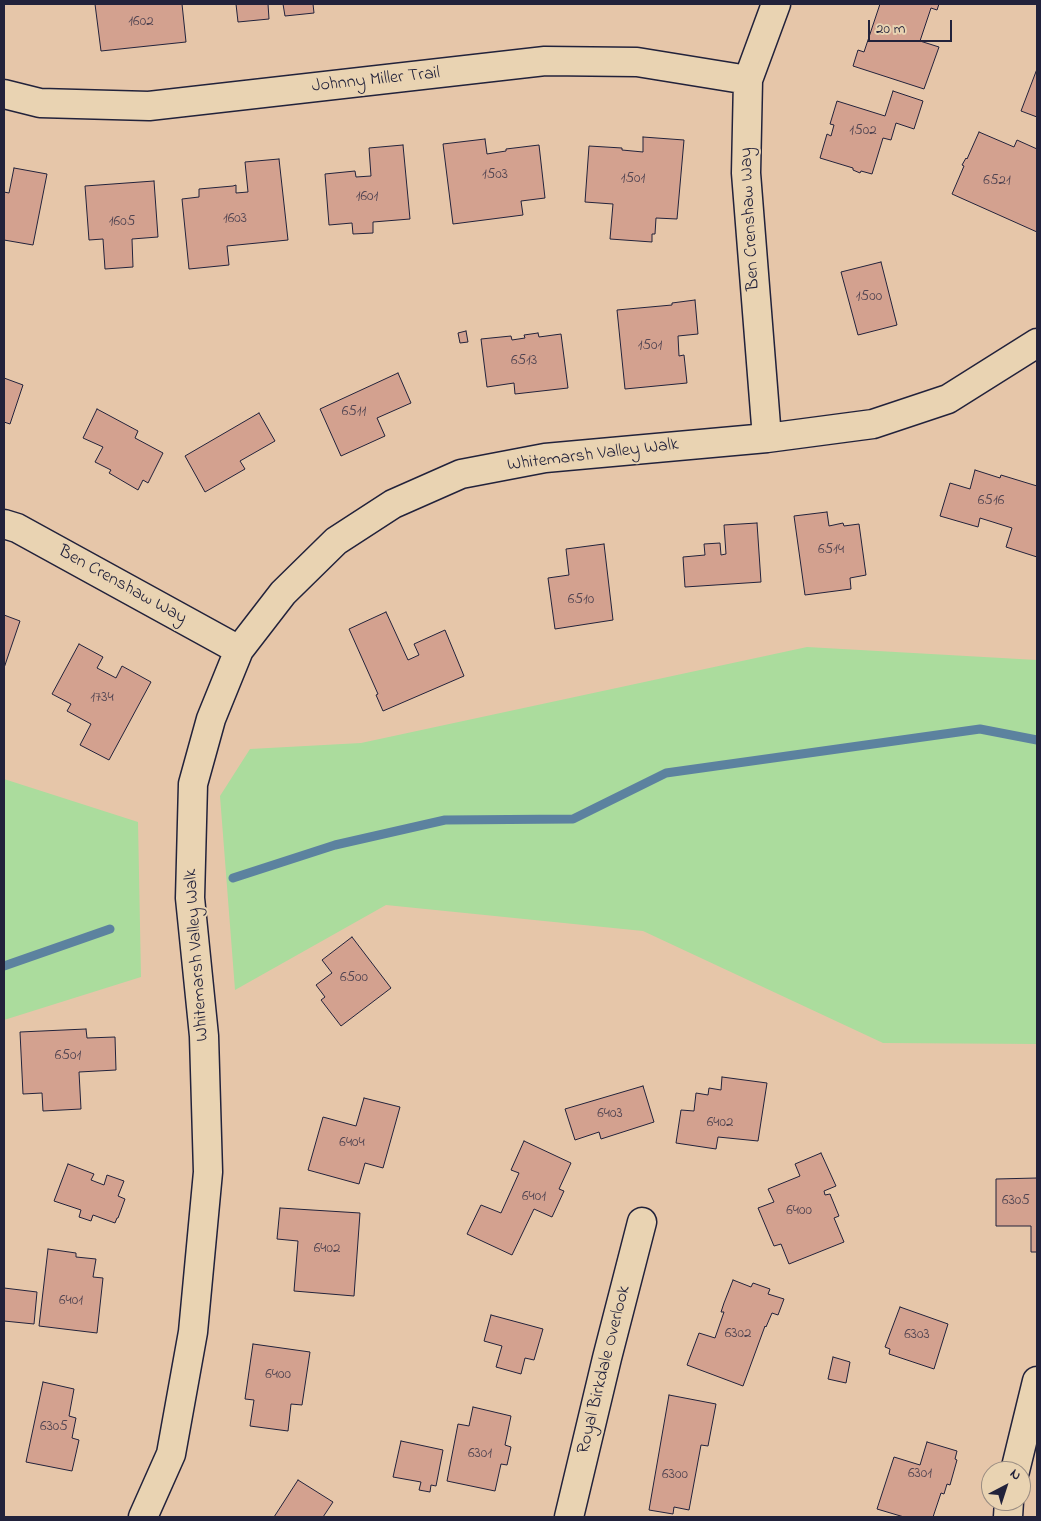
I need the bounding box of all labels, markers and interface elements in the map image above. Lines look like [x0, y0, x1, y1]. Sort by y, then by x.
scale bar [871, 10, 955, 42]
house number: 1602 [128, 14, 154, 32]
text: 20 m [876, 18, 905, 40]
street label: Johnny Miller Trail [311, 64, 441, 98]
house number: 1502 [849, 123, 877, 141]
street label: Ben Crenshaw Way [736, 147, 766, 291]
house number: 1503 [482, 167, 508, 185]
house number: 1501 [621, 171, 645, 189]
house number: 6521 [983, 173, 1011, 191]
house number: 1601 [356, 189, 378, 207]
house number: 1603 [223, 211, 247, 229]
house number: 1605 [109, 214, 135, 232]
house number: 1500 [856, 289, 882, 307]
house number: 1501 [638, 338, 662, 356]
house number: 6513 [511, 353, 537, 371]
house number: 6511 [342, 404, 366, 422]
street label: Whitemarsh Valley Walk [506, 435, 680, 477]
house number: 6516 [978, 493, 1004, 511]
street label: Ben Crenshaw Way [54, 542, 190, 630]
house number: 6514 [818, 542, 844, 560]
house number: 6510 [568, 592, 594, 610]
house number: 1734 [90, 690, 114, 708]
street label: Whitemarsh Valley Walk [181, 868, 215, 1042]
house number: 6500 [340, 970, 368, 988]
house number: 6501 [55, 1048, 81, 1066]
house number: 6403 [597, 1106, 623, 1124]
house number: 6402 [707, 1115, 733, 1133]
house number: 6404 [339, 1135, 365, 1153]
house number: 6401 [522, 1189, 546, 1207]
house number: 6305 [1002, 1193, 1030, 1211]
house number: 6400 [786, 1203, 812, 1221]
house number: 6402 [314, 1241, 340, 1259]
street label: Royal Birkdale Overlook [574, 1284, 636, 1456]
house number: 6401 [59, 1293, 83, 1311]
house number: 6302 [725, 1326, 751, 1344]
house number: 6303 [904, 1327, 930, 1345]
house number: 6400 [265, 1367, 291, 1385]
house number: 6305 [40, 1419, 68, 1437]
house number: 6301 [468, 1446, 492, 1464]
north arrow [981, 1461, 1031, 1511]
text: N [1005, 1464, 1026, 1486]
house number: 6301 [908, 1466, 932, 1484]
house number: 6300 [662, 1467, 688, 1485]

